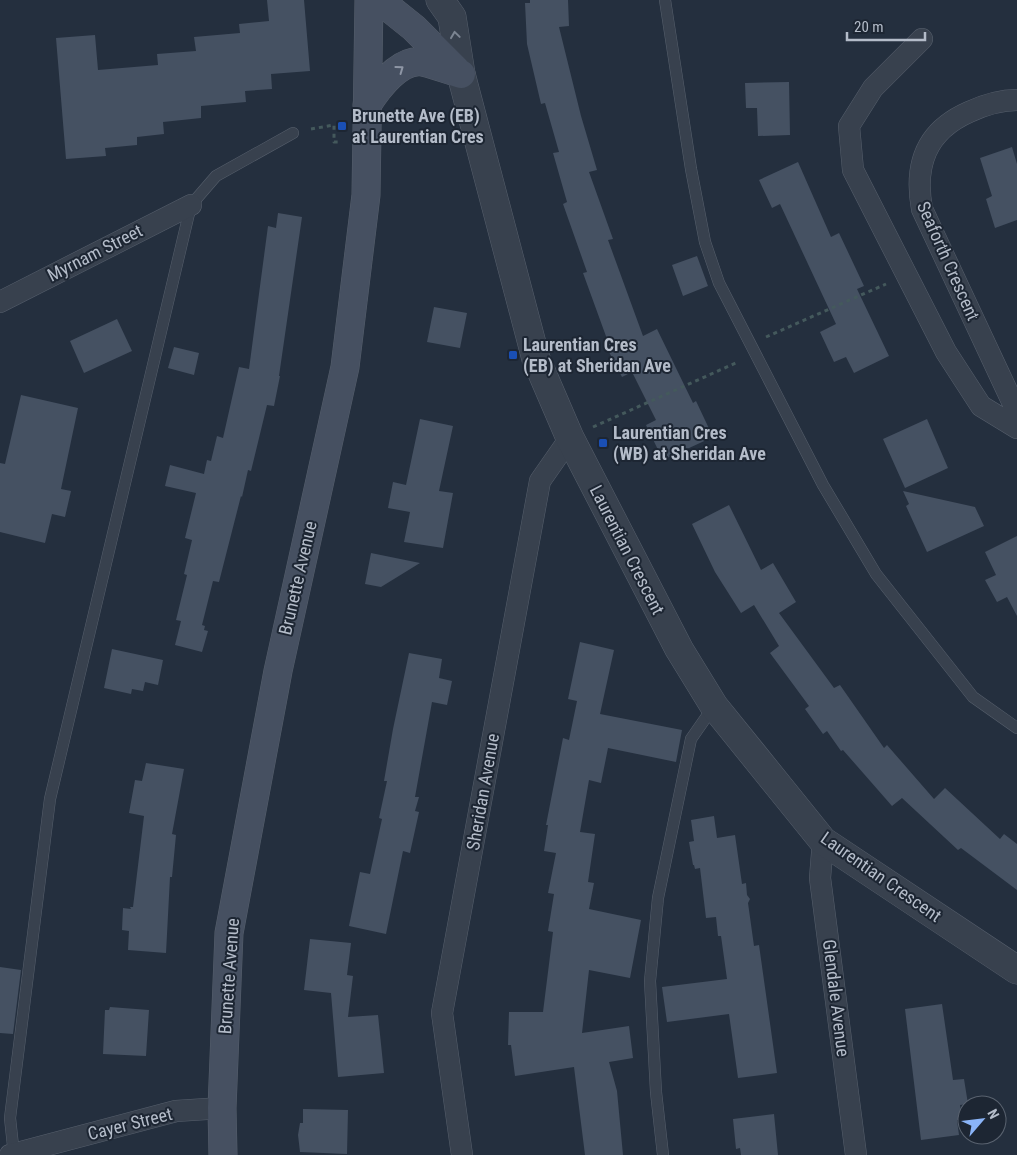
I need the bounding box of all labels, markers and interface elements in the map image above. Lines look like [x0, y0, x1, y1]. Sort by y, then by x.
scale bar [847, 10, 924, 42]
text: 20 m [854, 18, 884, 36]
one-way arrow [450, 31, 461, 39]
one-way arrow [394, 66, 404, 75]
place label: Brunette Ave (EB) at Laurentian Cres [352, 105, 484, 147]
marker: Brunette Ave (EB) at Laurentian Cres [336, 120, 348, 132]
street label: Seaforth Crescent [913, 198, 984, 324]
street label: Myrnam Street [44, 220, 146, 285]
place label: Laurentian Cres (EB) at Sheridan Ave [523, 334, 671, 377]
marker: Laurentian Cres (EB) at Sheridan Ave [507, 349, 519, 361]
place label: Laurentian Cres (WB) at Sheridan Ave [613, 422, 766, 465]
marker: Laurentian Cres (WB) at Sheridan Ave [597, 437, 609, 449]
street label: Laurentian Crescent [586, 482, 669, 618]
street label: Brunette Avenue [274, 519, 321, 637]
street label: Sheridan Avenue [462, 732, 503, 852]
street label: Laurentian Crescent [817, 827, 946, 926]
street label: Brunette Avenue [214, 917, 243, 1035]
street label: Glendale Avenue [819, 938, 854, 1058]
north arrow [957, 1095, 1007, 1145]
street label: Cayer Street [85, 1103, 174, 1144]
text: N [984, 1106, 1003, 1121]

